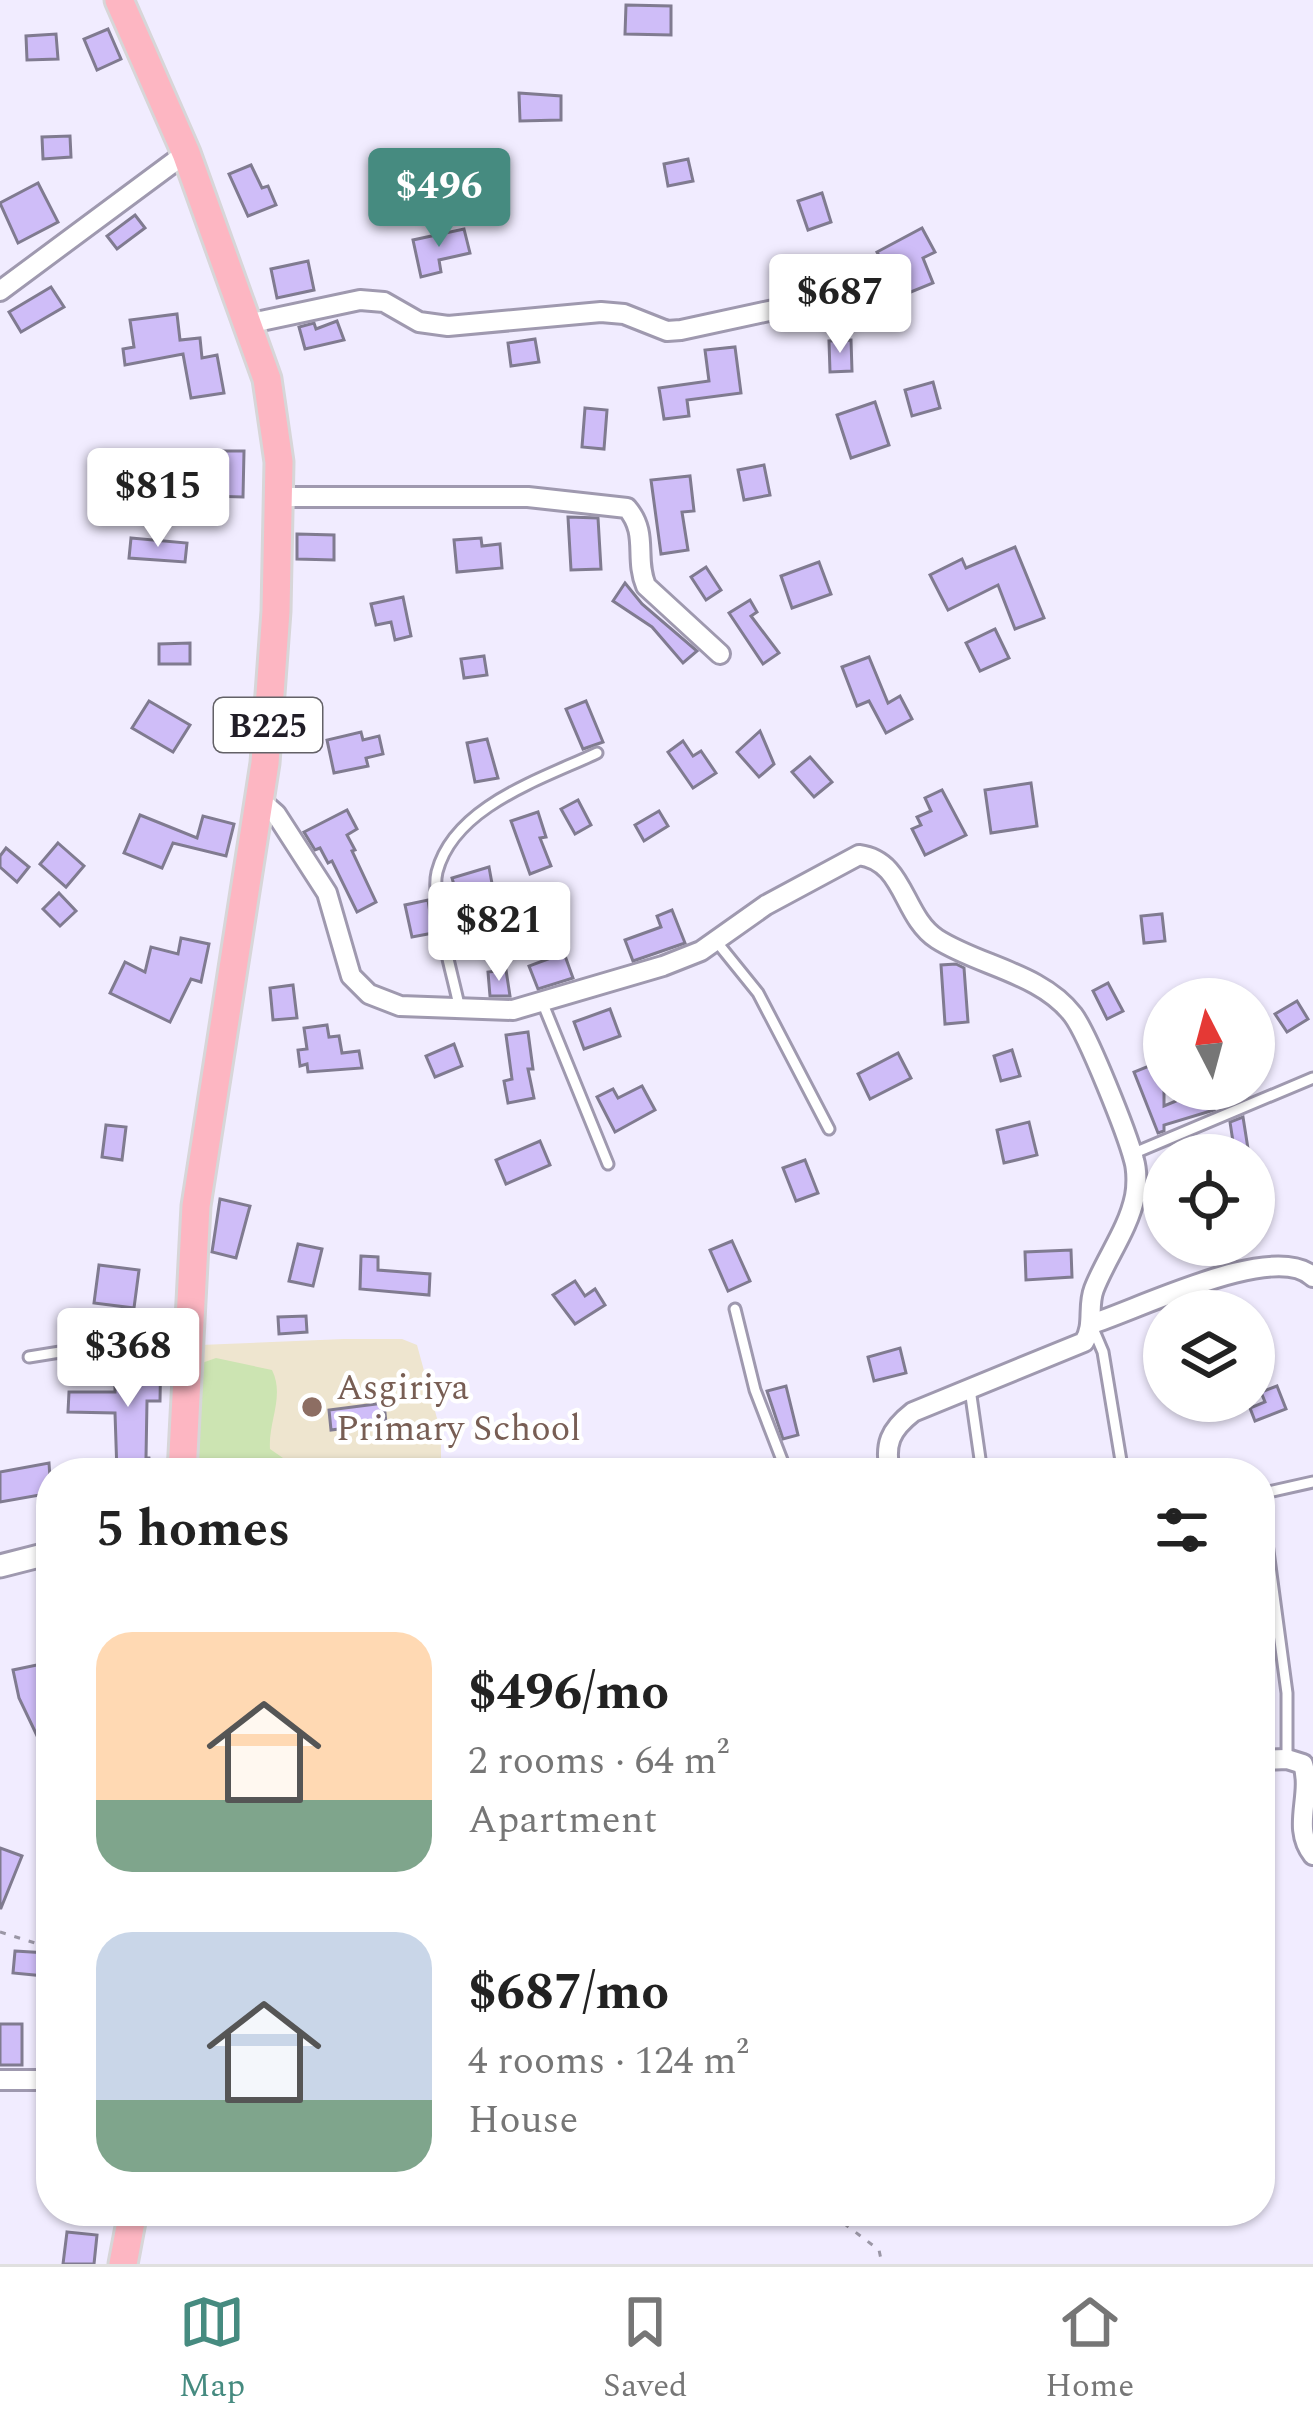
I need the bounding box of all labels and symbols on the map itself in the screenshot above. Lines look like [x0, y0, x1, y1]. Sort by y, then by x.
pin: $496 [368, 148, 510, 250]
pin: $687 [769, 254, 911, 356]
pin: $815 [87, 448, 229, 550]
road number: B225 [214, 698, 322, 752]
pin: $821 [428, 882, 570, 984]
north arrow [1143, 978, 1275, 1110]
pin: $368 [57, 1308, 199, 1410]
place label: Asgiriya Primary School [336, 1361, 581, 1457]
marker: Asgiriya Primary School [299, 1394, 325, 1420]

